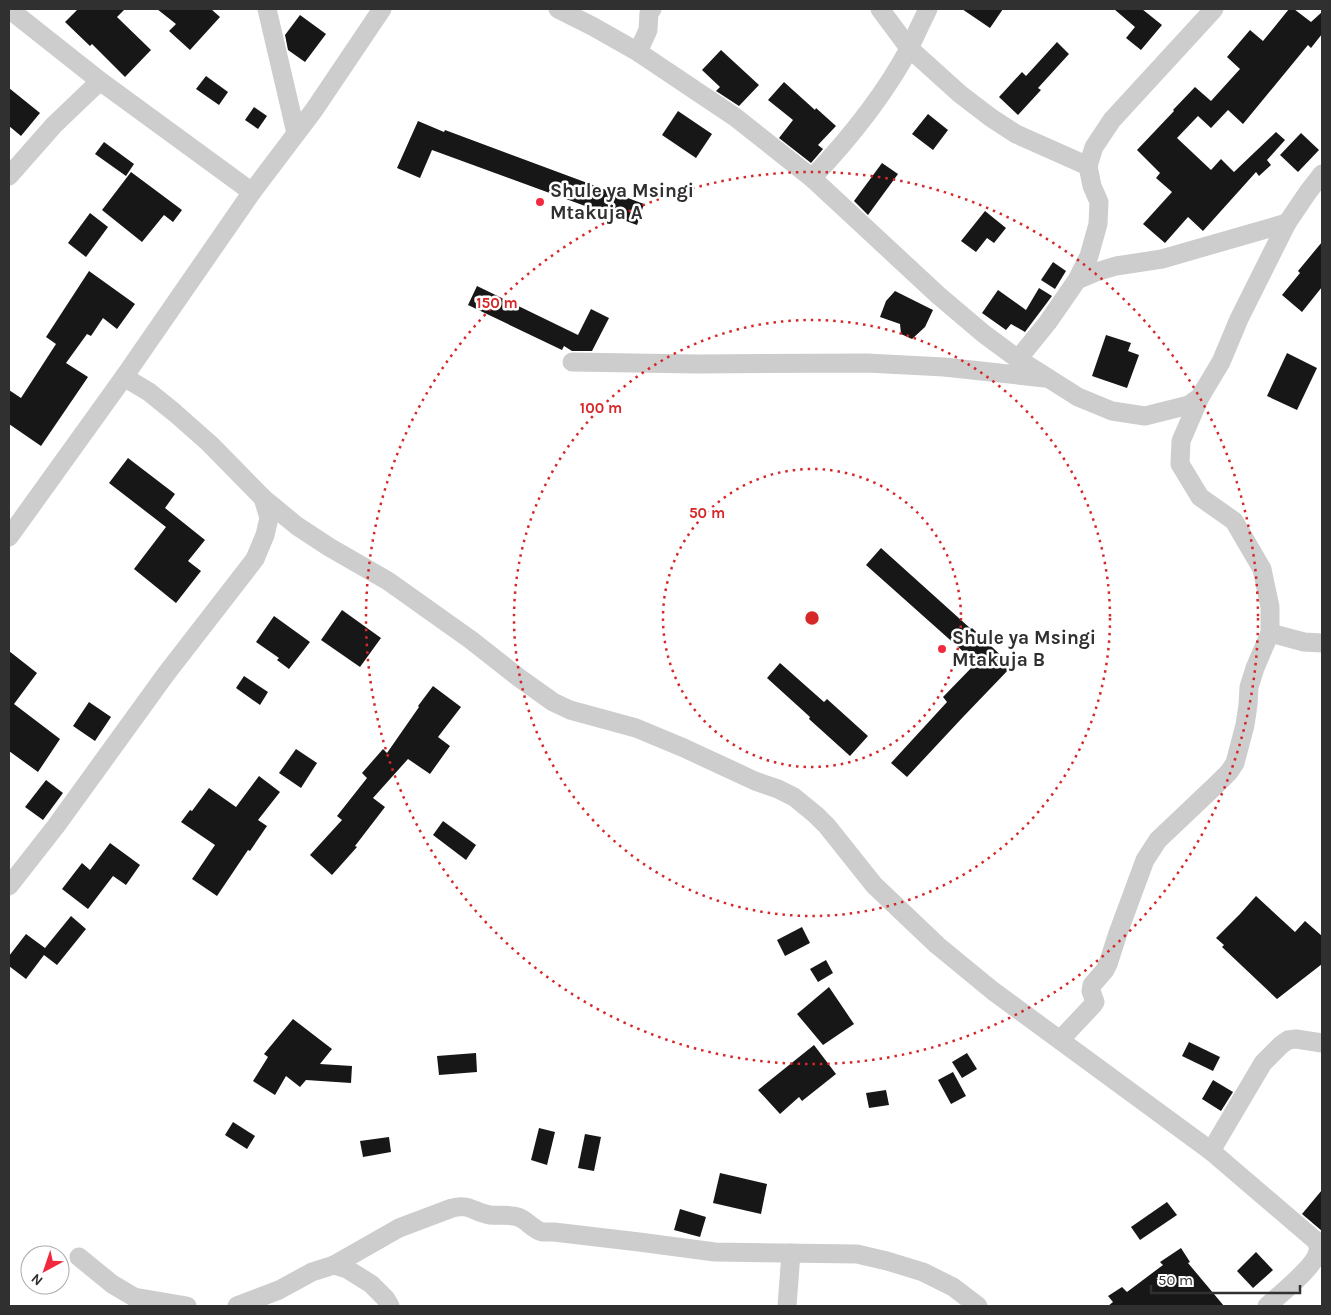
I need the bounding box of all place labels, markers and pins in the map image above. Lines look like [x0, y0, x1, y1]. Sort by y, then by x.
place label: Shule ya Msingi Mtakuja A [550, 180, 694, 224]
marker: Shule ya Msingi Mtakuja A [534, 196, 546, 208]
centre of rings [803, 609, 821, 627]
place label: Shule ya Msingi Mtakuja B [952, 627, 1096, 671]
marker: Shule ya Msingi Mtakuja B [936, 643, 948, 655]

